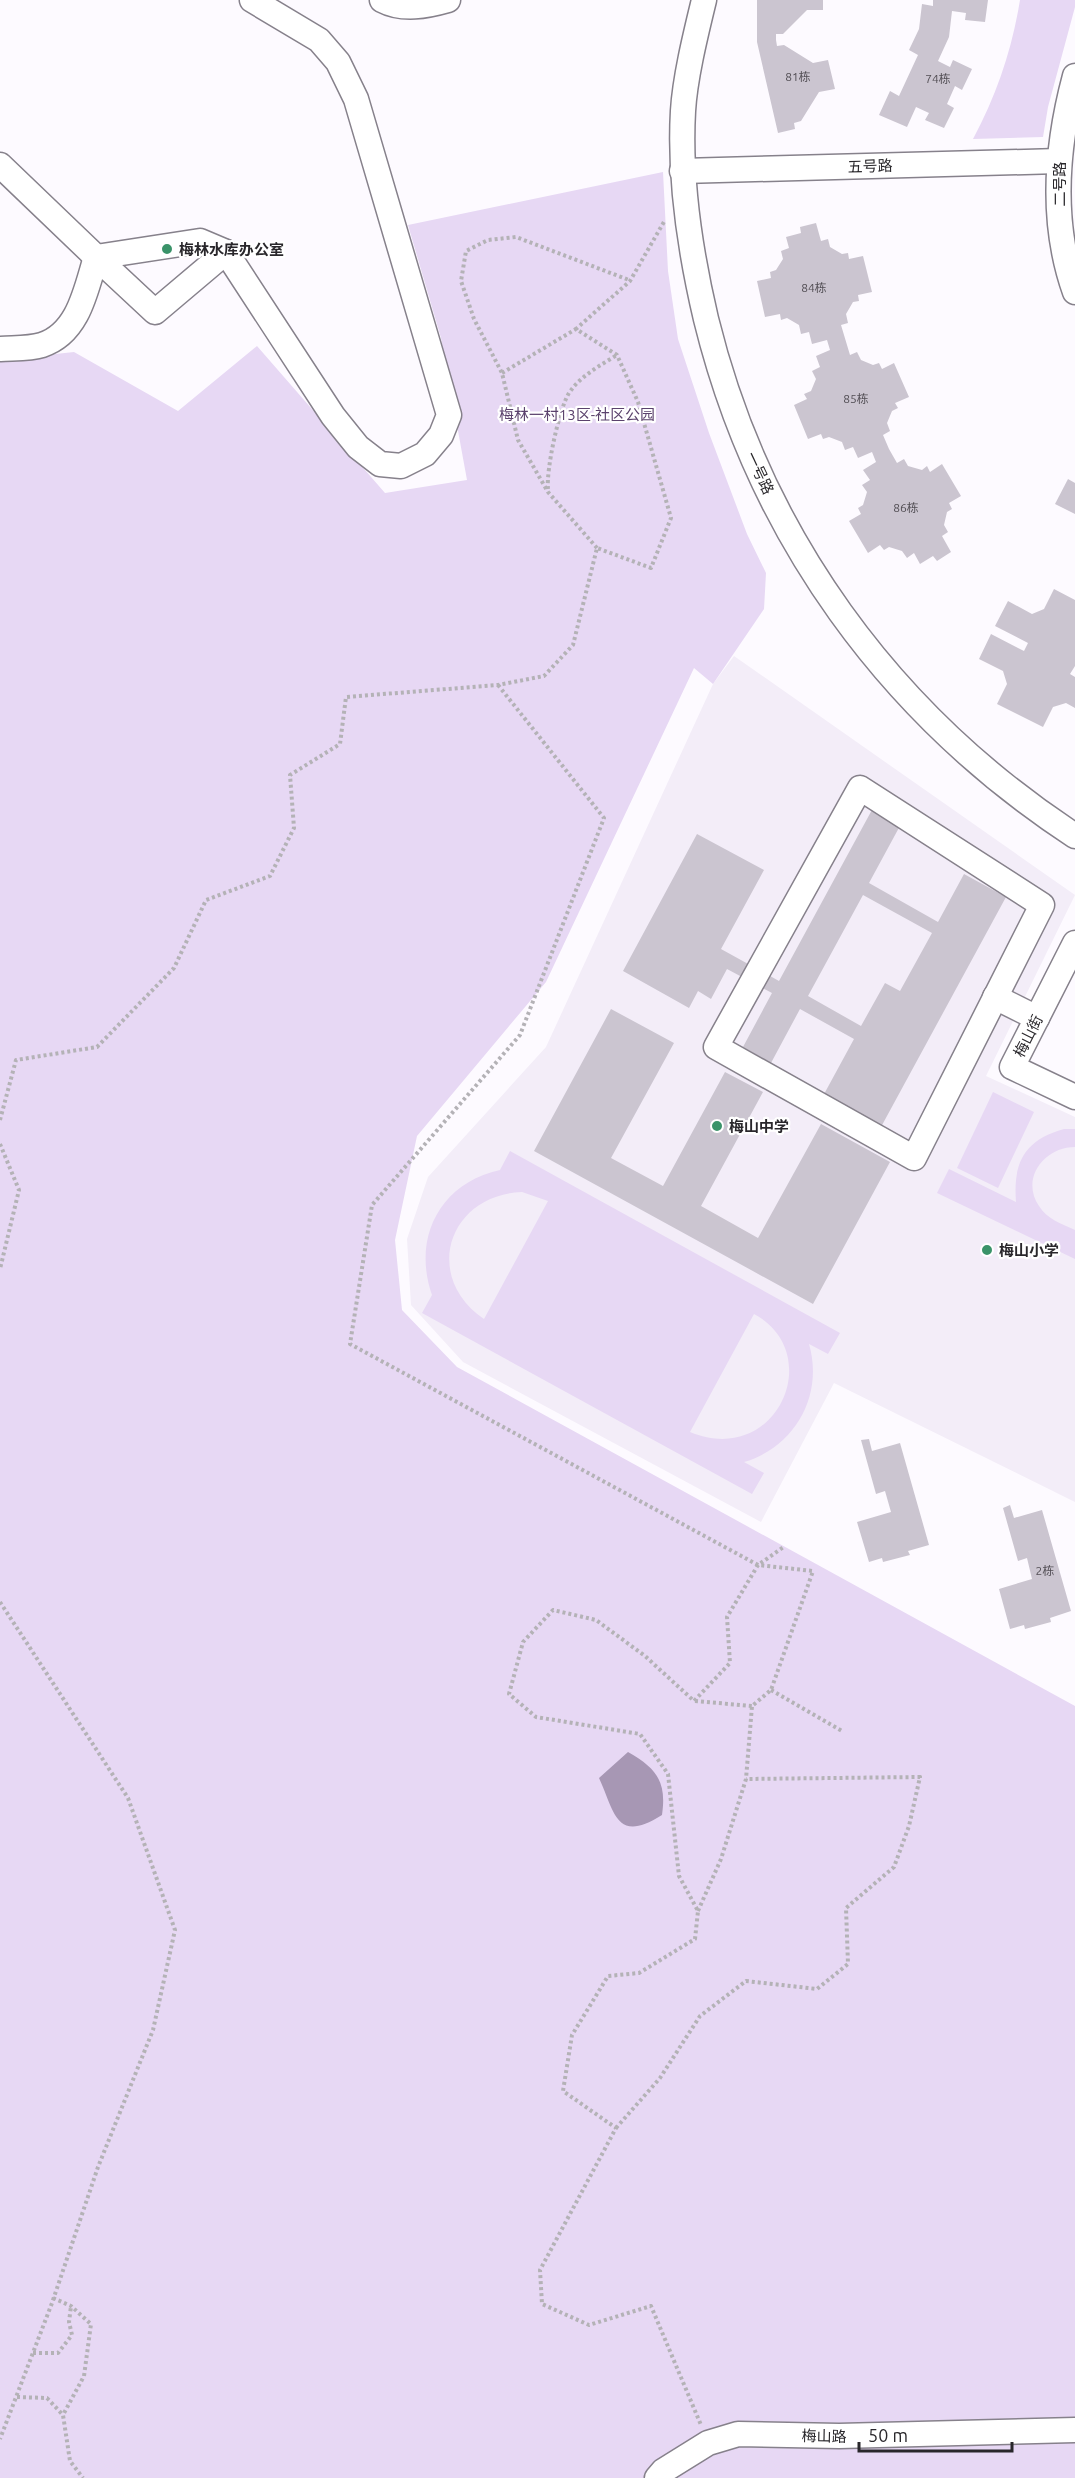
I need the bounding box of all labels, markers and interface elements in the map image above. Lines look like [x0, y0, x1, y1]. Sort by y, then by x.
house number: 81栋 [785, 70, 811, 83]
house number: 74栋 [925, 72, 951, 85]
street label: 五号路 [847, 157, 893, 175]
street label: 二号路 [1051, 161, 1068, 207]
place label: 梅林水库办公室 [179, 241, 284, 258]
marker: 梅林水库办公室 [160, 242, 174, 256]
house number: 84栋 [801, 281, 827, 294]
house number: 85栋 [843, 392, 869, 405]
park label: 梅林一村13区-社区公园 [499, 406, 655, 423]
street label: 一号路 [743, 449, 777, 497]
house number: 86栋 [893, 501, 919, 514]
street label: 梅山街 [1010, 1012, 1046, 1060]
place label: 梅山中学 [729, 1118, 789, 1135]
marker: 梅山中学 [710, 1119, 724, 1133]
place label: 梅山小学 [999, 1242, 1059, 1259]
marker: 梅山小学 [980, 1243, 994, 1257]
house number: 2栋 [1036, 1564, 1054, 1577]
scale bar [859, 2415, 1012, 2453]
text: 50 m [868, 2425, 908, 2445]
street label: 梅山路 [801, 2427, 847, 2445]

